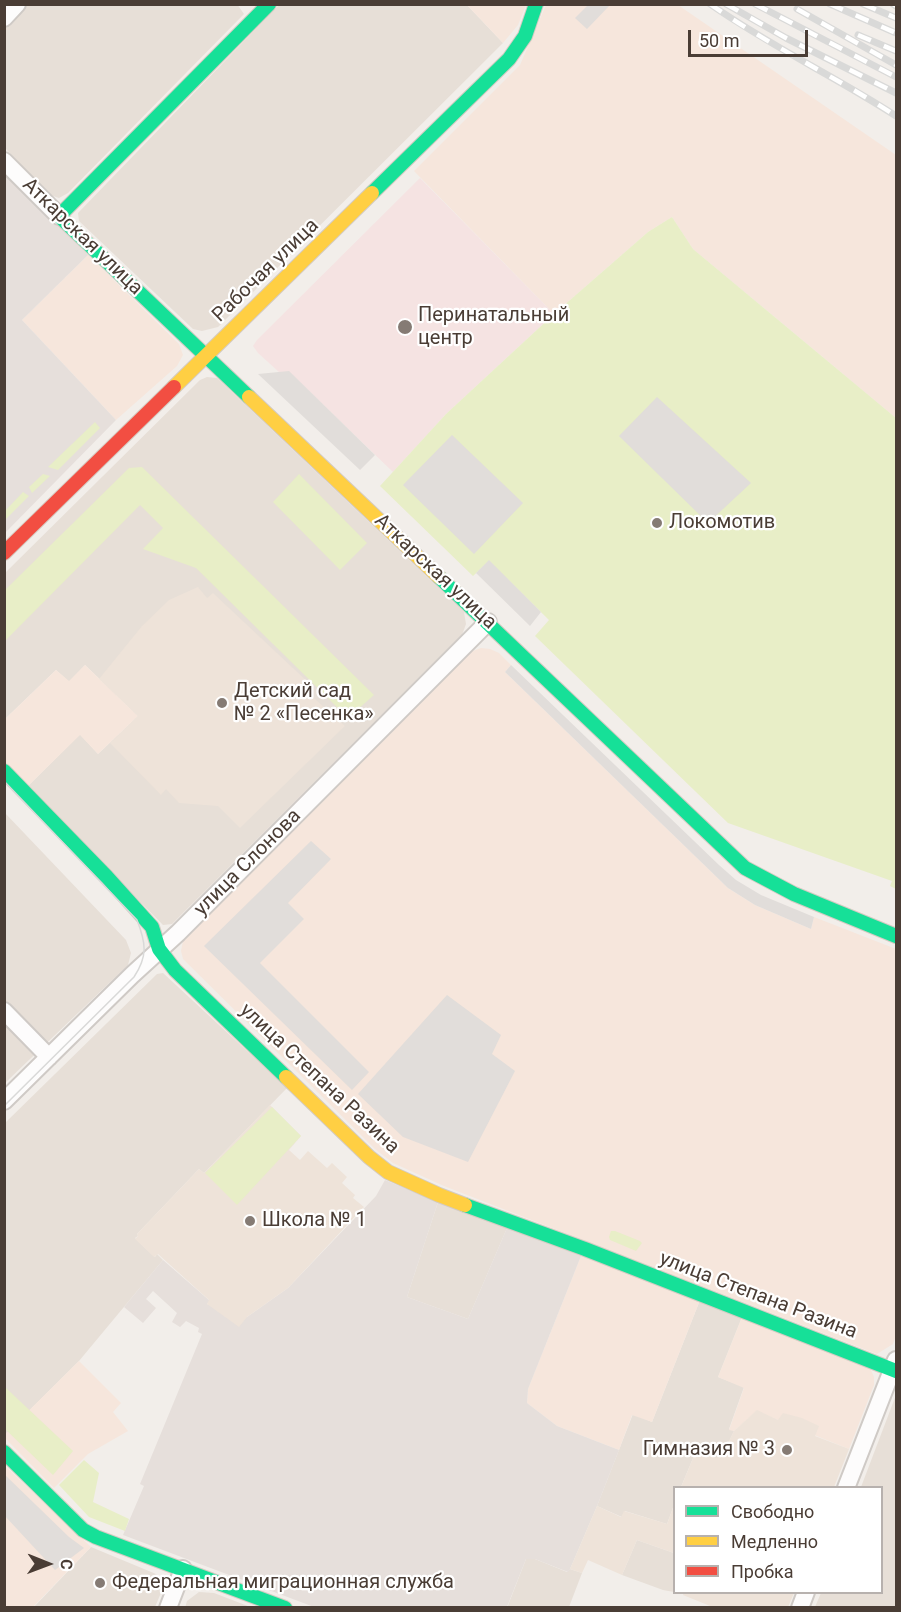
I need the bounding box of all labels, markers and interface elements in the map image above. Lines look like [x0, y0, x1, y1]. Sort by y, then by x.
scale bar [691, 18, 811, 56]
text: 50 m [699, 30, 739, 51]
street label: Аткарская улица [17, 173, 147, 301]
street label: Рабочая улица [208, 214, 324, 328]
place label: Перинатальный центр [418, 304, 569, 351]
marker: Перинатальный центр [396, 318, 414, 336]
street label: Аткарская улица [369, 509, 501, 635]
place label: Локомотив [669, 511, 775, 535]
marker: Локомотив [650, 516, 664, 530]
place label: Детский сад № 2 «Песенка» [234, 680, 374, 727]
marker: Детский сад № 2 «Песенка» [215, 696, 229, 710]
street label: улица Слонова [190, 805, 306, 921]
street label: улица Степана Разина [234, 999, 404, 1159]
place label: Школа № 1 [262, 1209, 367, 1233]
marker: Школа № 1 [243, 1214, 257, 1228]
street label: улица Степана Разина [656, 1247, 860, 1345]
place label: Гимназия № 3 [643, 1438, 775, 1462]
marker: Гимназия № 3 [780, 1443, 794, 1457]
legend [673, 1486, 883, 1594]
text: Свободно [731, 1501, 814, 1522]
text: Медленно [731, 1531, 818, 1552]
north arrow [18, 1534, 78, 1594]
text: С [57, 1559, 76, 1570]
text: Пробка [731, 1561, 794, 1582]
place label: Федеральная миграционная служба [112, 1571, 454, 1595]
marker: Федеральная миграционная служба [93, 1576, 107, 1590]

